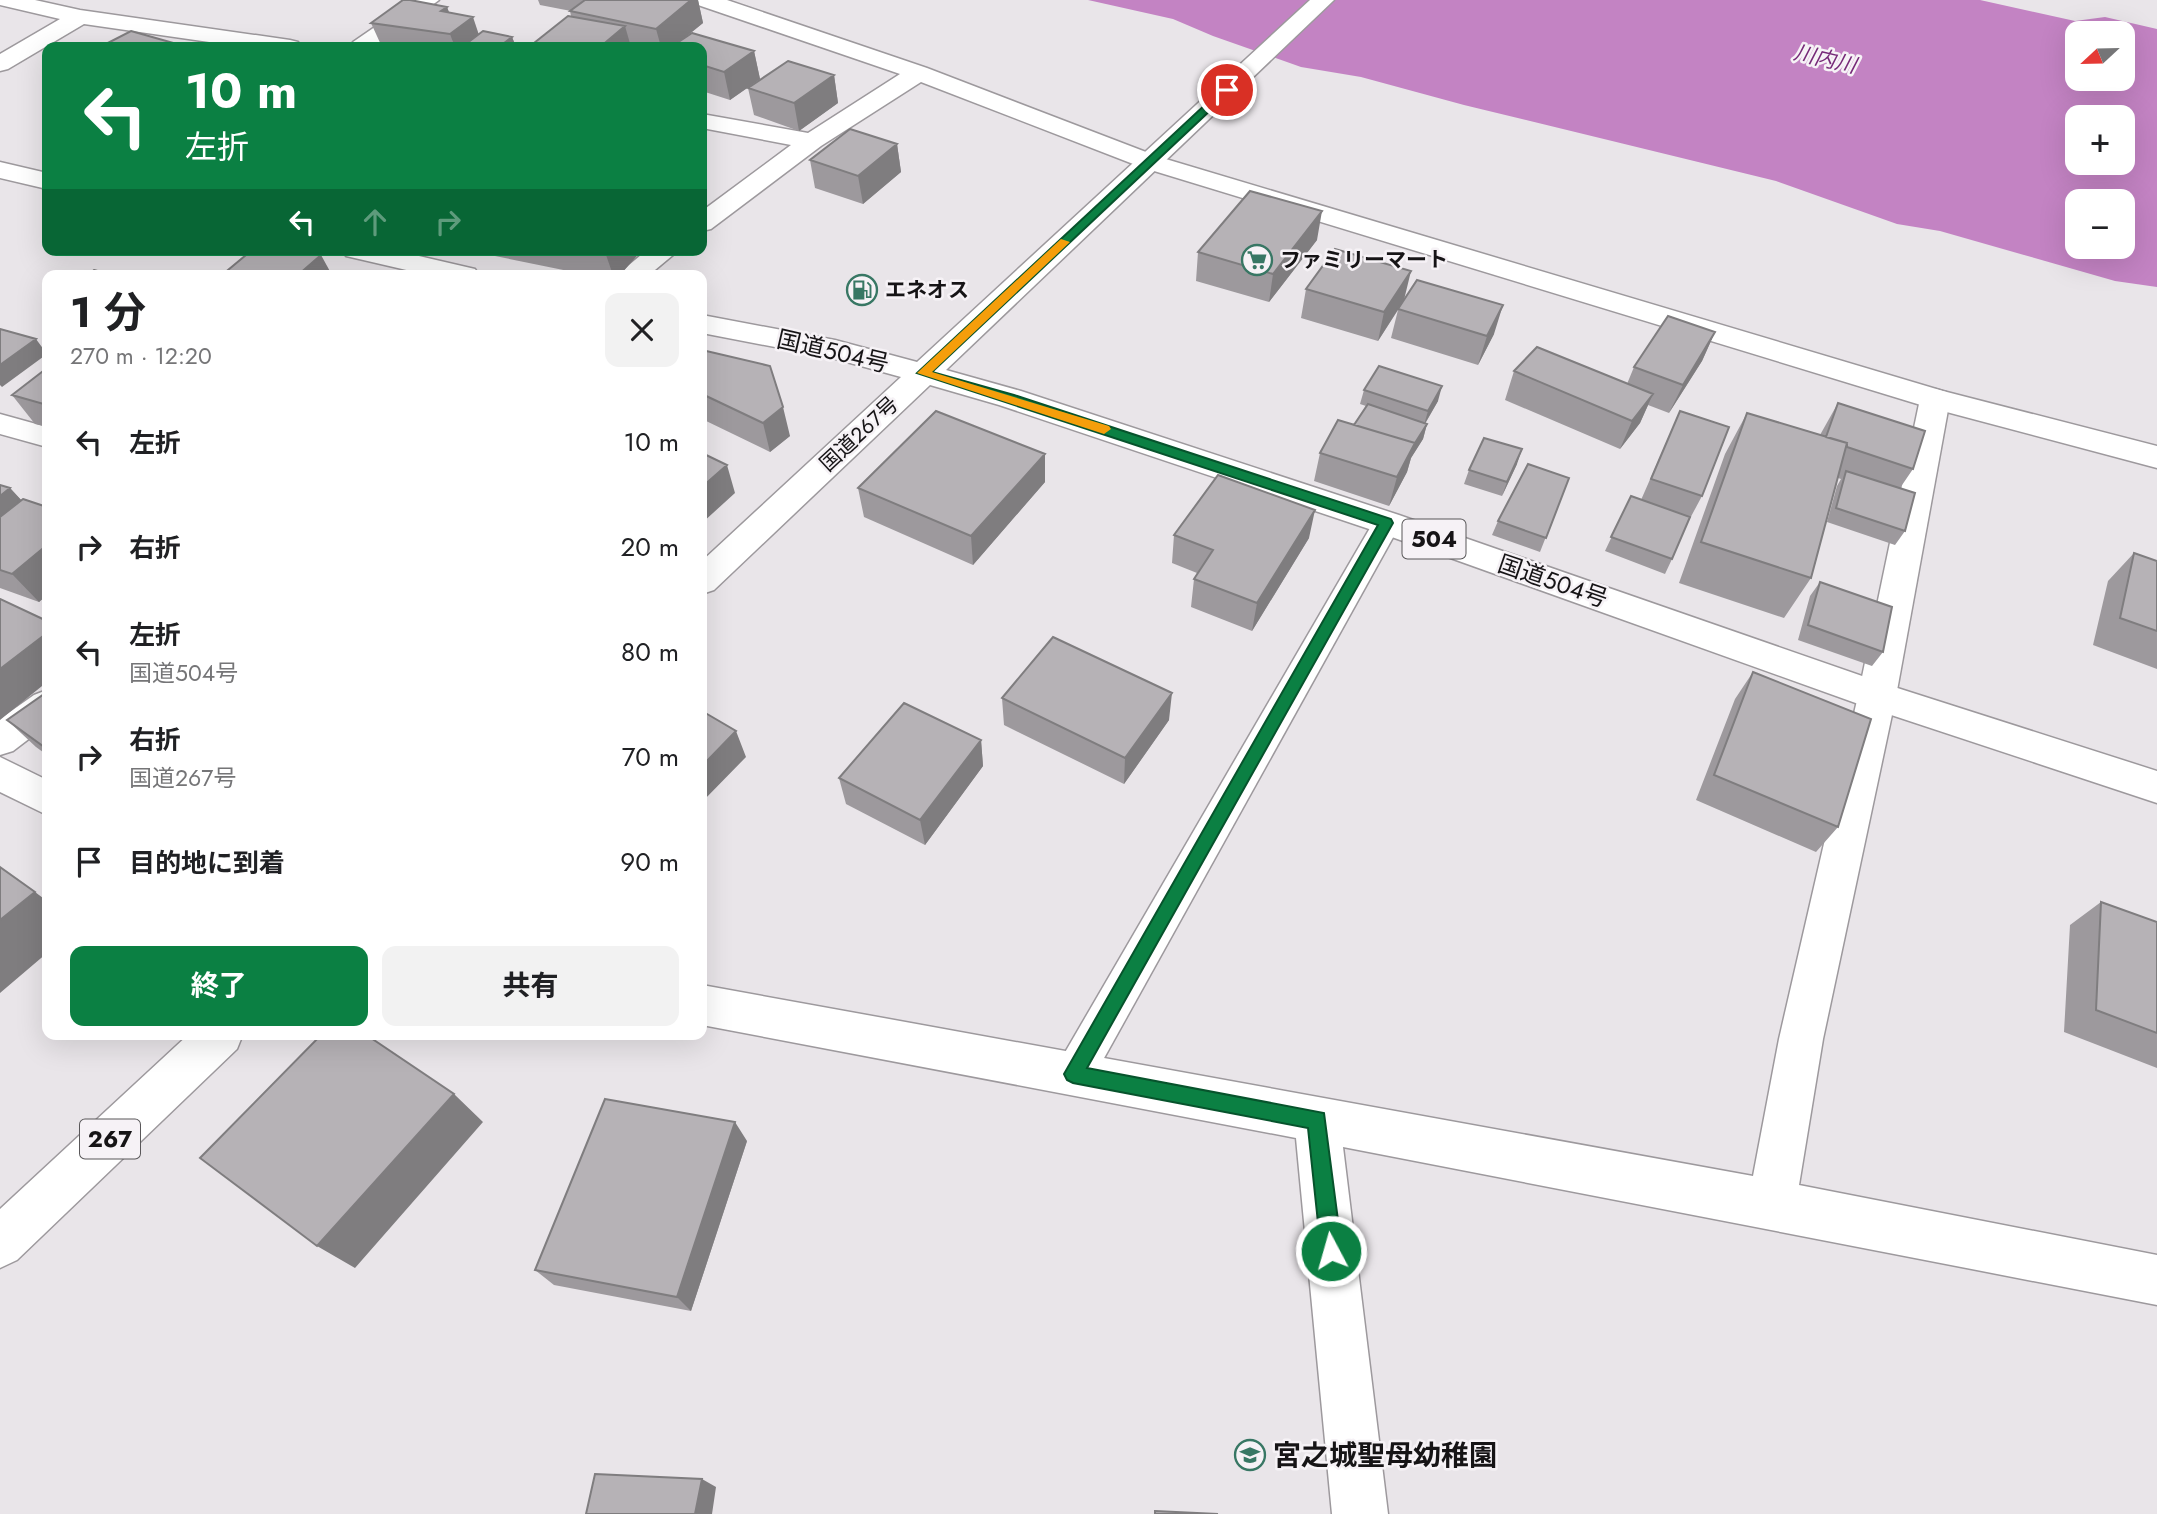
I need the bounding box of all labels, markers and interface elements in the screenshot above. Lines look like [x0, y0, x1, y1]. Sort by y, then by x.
north arrow [2065, 21, 2135, 91]
map controls [2065, 21, 2135, 259]
water label: 川内川 [1791, 37, 1861, 81]
text: 10 m [185, 56, 297, 126]
pin [1197, 60, 1257, 120]
icon: left [70, 70, 161, 161]
icon: arrive [1208, 71, 1246, 109]
button: + [2065, 105, 2135, 175]
text: 左折 [185, 124, 249, 170]
button: − [2065, 189, 2135, 259]
icon: left [283, 203, 321, 241]
icon: ahead [356, 203, 394, 241]
icon: right [429, 203, 467, 241]
supermarket icon: ファミリーマート [1240, 243, 1274, 277]
place label: ファミリーマート [1280, 245, 1448, 275]
fuel station icon: エネオス [845, 273, 879, 307]
place label: エネオス [885, 275, 969, 305]
text: 1 分 [70, 282, 146, 343]
button: close [605, 293, 679, 367]
street label: 国道504号 [774, 321, 892, 381]
text: 270 m · 12:20 [70, 339, 212, 373]
street label: 国道267号 [813, 390, 905, 478]
icon: left [70, 423, 108, 461]
text: 10 m [624, 423, 679, 461]
text: 左折 [129, 424, 181, 462]
road number: 504 [1402, 520, 1466, 558]
icon: right [70, 528, 108, 566]
text: 20 m [621, 528, 679, 566]
text: 右折 [129, 529, 181, 567]
street label: 国道504号 [1493, 546, 1613, 616]
text: 左折 [129, 616, 181, 654]
icon: left [70, 633, 108, 671]
text: 80 m [621, 633, 679, 671]
text: 国道504号 [129, 656, 238, 690]
text: 右折 [129, 721, 181, 759]
icon: right [70, 738, 108, 776]
text: 70 m [622, 738, 679, 776]
text: 国道267号 [129, 761, 236, 795]
icon: arrive [70, 843, 108, 881]
text: 90 m [620, 843, 679, 881]
text: 目的地に到着 [129, 844, 285, 882]
button: 終了 [70, 946, 368, 1026]
button: 共有 [382, 946, 679, 1026]
road number: 267 [80, 1120, 140, 1158]
position arrow [1294, 1214, 1368, 1288]
place label: 宮之城聖母幼稚園 [1273, 1435, 1497, 1476]
school or university icon: 宮之城聖母幼稚園 [1233, 1438, 1267, 1472]

